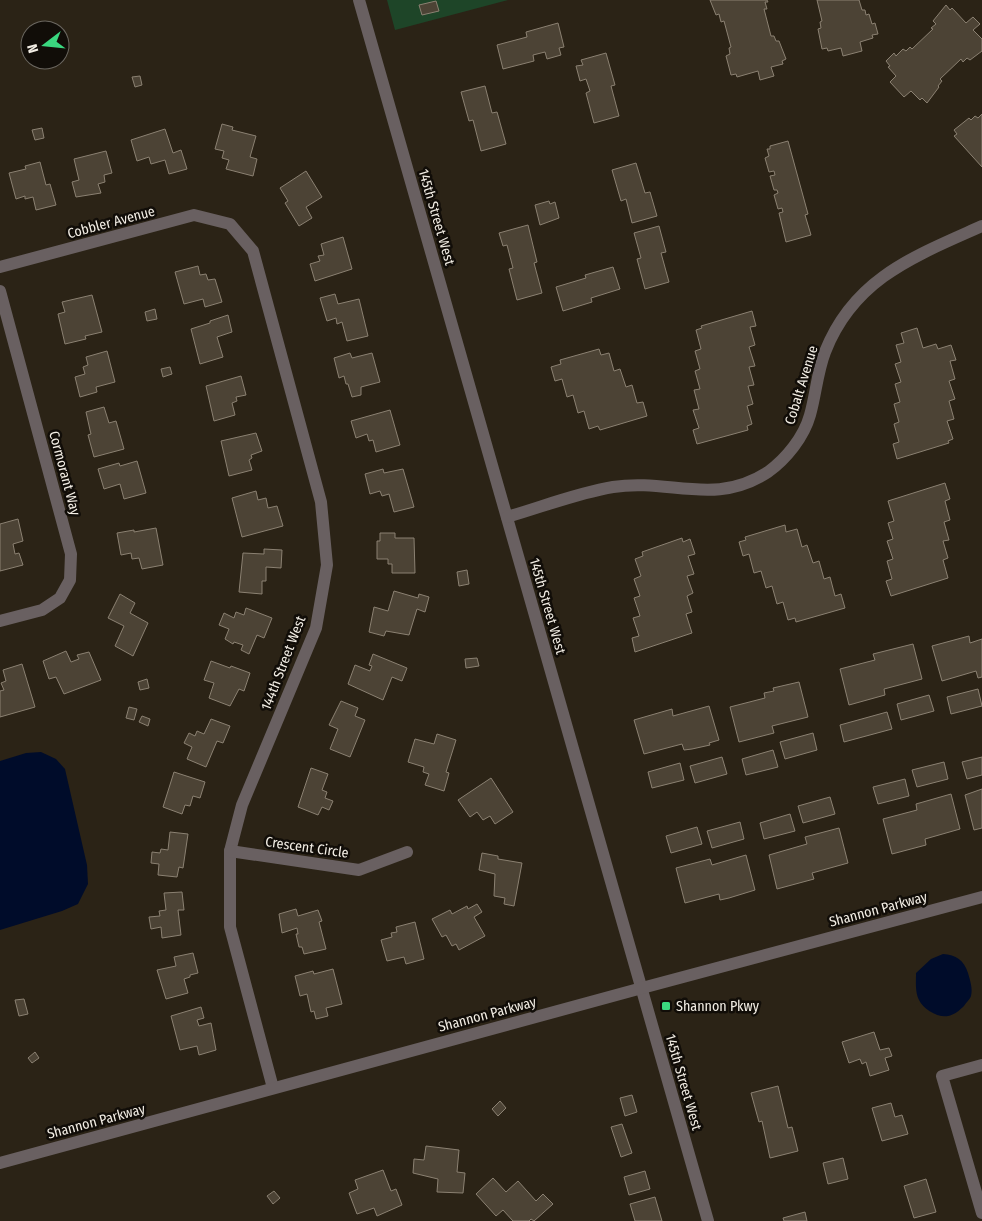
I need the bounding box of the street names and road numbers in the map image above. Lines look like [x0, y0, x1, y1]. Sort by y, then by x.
street label: 145th Street West [415, 167, 458, 268]
street label: Cobbler Avenue [66, 203, 157, 242]
street label: Cobalt Avenue [781, 343, 822, 427]
street label: Cormorant Way [45, 429, 84, 518]
street label: 145th Street West [526, 556, 569, 657]
street label: 144th Street West [258, 613, 309, 713]
street label: Crescent Circle [264, 833, 350, 862]
street label: Shannon Parkway [827, 888, 930, 931]
street label: Shannon Parkway [436, 993, 539, 1036]
street label: 145th Street West [662, 1032, 705, 1133]
street label: Shannon Parkway [45, 1100, 148, 1143]

